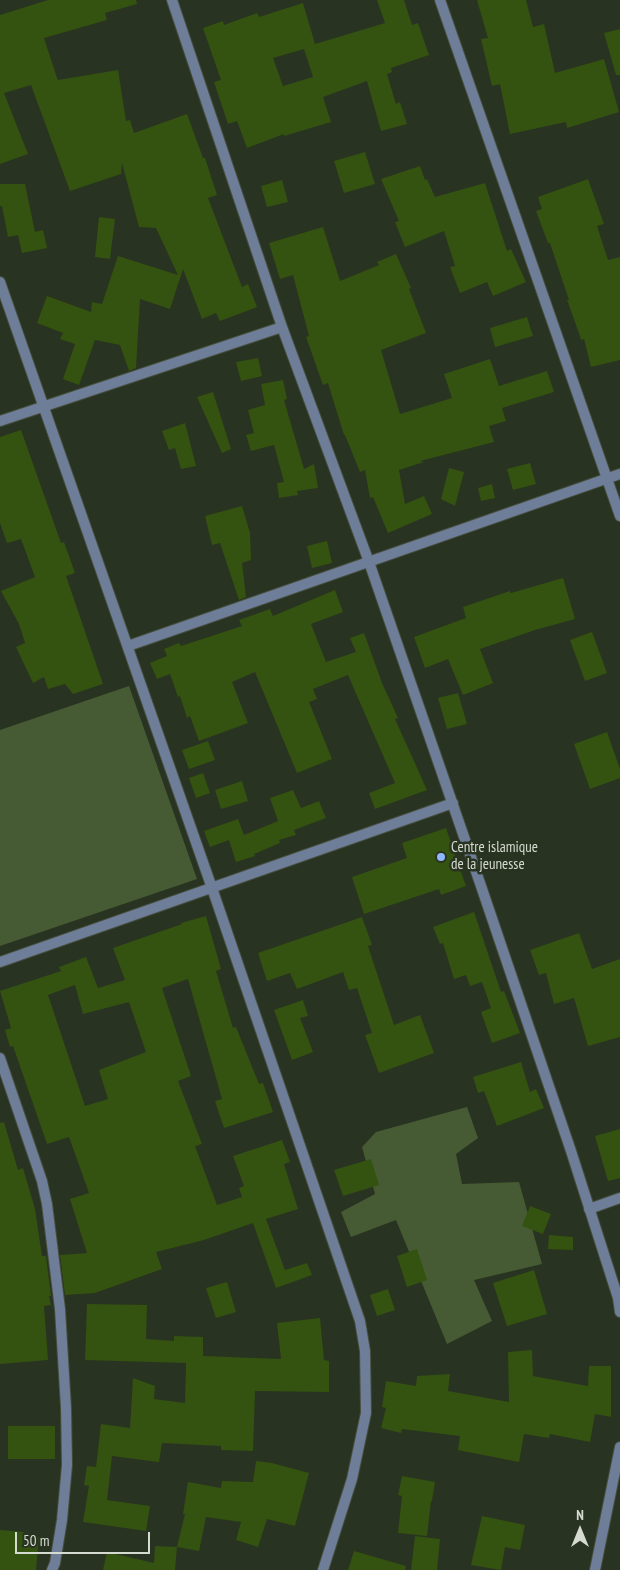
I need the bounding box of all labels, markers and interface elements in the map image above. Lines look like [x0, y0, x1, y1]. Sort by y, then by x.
place label: Centre islamique de la jeunesse [451, 839, 538, 874]
marker: Centre islamique de la jeunesse [435, 851, 447, 863]
north arrow [555, 1505, 605, 1555]
text: N [576, 1506, 584, 1524]
scale bar [18, 1522, 152, 1554]
text: 50 m [23, 1531, 49, 1550]

